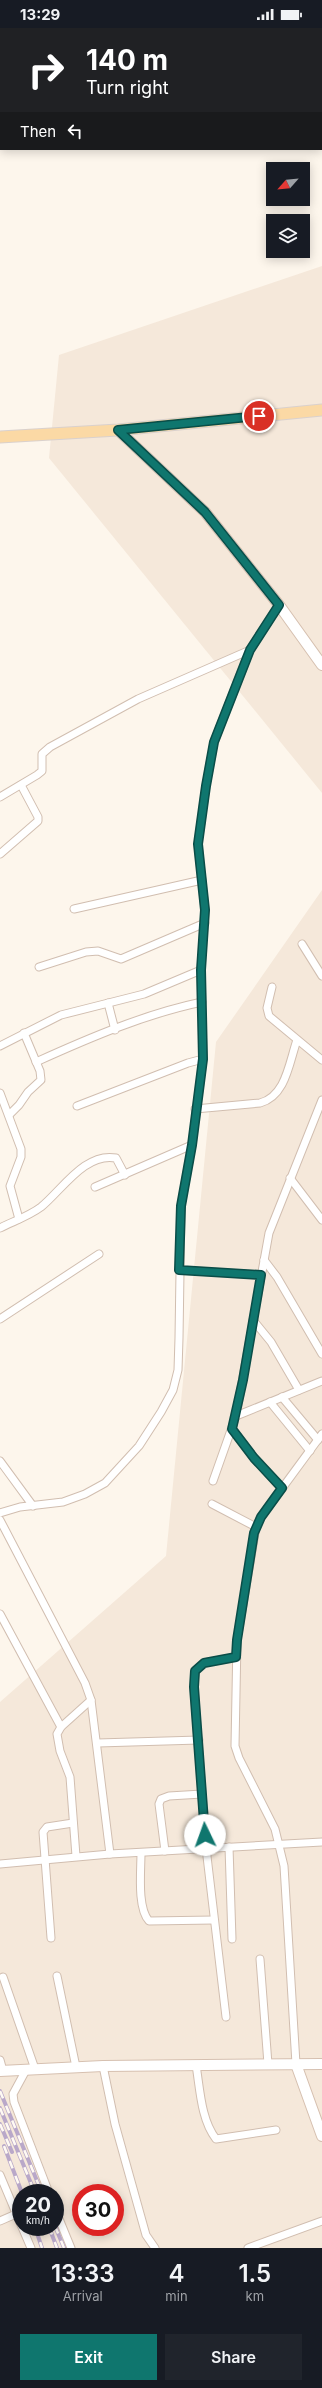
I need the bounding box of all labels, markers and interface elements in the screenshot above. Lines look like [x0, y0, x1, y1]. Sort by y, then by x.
text: 13:29 [20, 5, 60, 24]
text: 140 m [86, 43, 168, 77]
icon: right [20, 44, 72, 96]
text: Turn right [86, 77, 169, 98]
icon: left [64, 120, 86, 142]
text: Then [20, 122, 56, 141]
north arrow [266, 162, 310, 206]
map controls [266, 162, 310, 258]
button: layers [266, 214, 310, 258]
pin [242, 399, 276, 433]
icon: arrive [248, 405, 270, 427]
position arrow [184, 1814, 226, 1856]
speed limit sign: 30 [72, 2184, 124, 2236]
text: 20 [25, 2193, 51, 2217]
text: km/h [26, 2214, 50, 2226]
text: 13:33 [51, 2259, 114, 2288]
text: 4 [168, 2259, 184, 2288]
text: 1.5 [238, 2259, 271, 2288]
text: Arrival [63, 2288, 103, 2304]
text: min [165, 2288, 188, 2304]
text: km [246, 2288, 264, 2304]
button: Exit [20, 2334, 157, 2380]
button: Share [165, 2334, 302, 2380]

